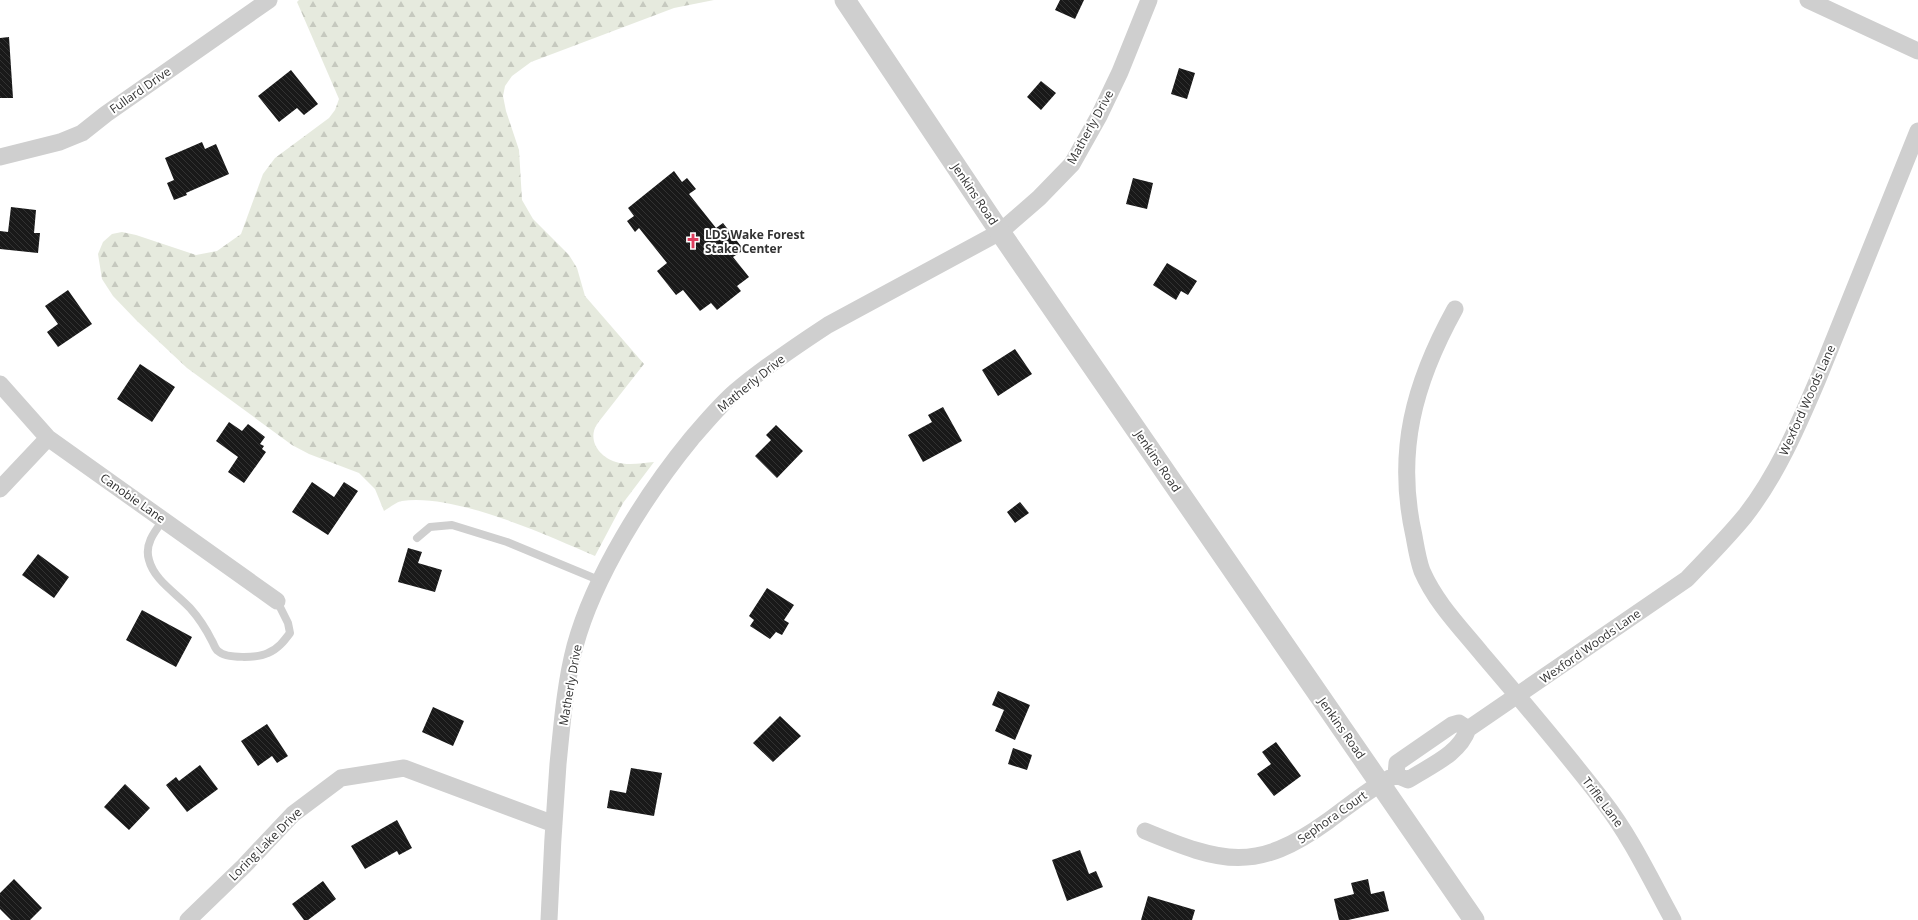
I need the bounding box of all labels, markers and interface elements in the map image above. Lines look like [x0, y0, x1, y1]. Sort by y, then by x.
street label: Fullard Drive [106, 63, 174, 117]
street label: Matherly Drive [1063, 87, 1118, 167]
street label: Jenkins Road [947, 159, 1002, 228]
place label: LDS Wake Forest Stake Center [705, 226, 805, 257]
church icon: LDS Wake Forest Stake Center [684, 232, 702, 250]
street label: Wexford Woods Lane [1775, 342, 1839, 458]
street label: Matherly Drive [714, 350, 789, 415]
street label: Jenkins Road [1130, 426, 1185, 495]
street label: Canobie Lane [97, 469, 169, 527]
street label: Wexford Woods Lane [1536, 605, 1644, 687]
street label: Matherly Drive [554, 643, 586, 727]
street label: Jenkins Road [1314, 693, 1369, 762]
street label: Trifle Lane [1579, 774, 1628, 831]
street label: Sephora Court [1294, 787, 1370, 847]
street label: Loring Lake Drive [225, 804, 305, 884]

